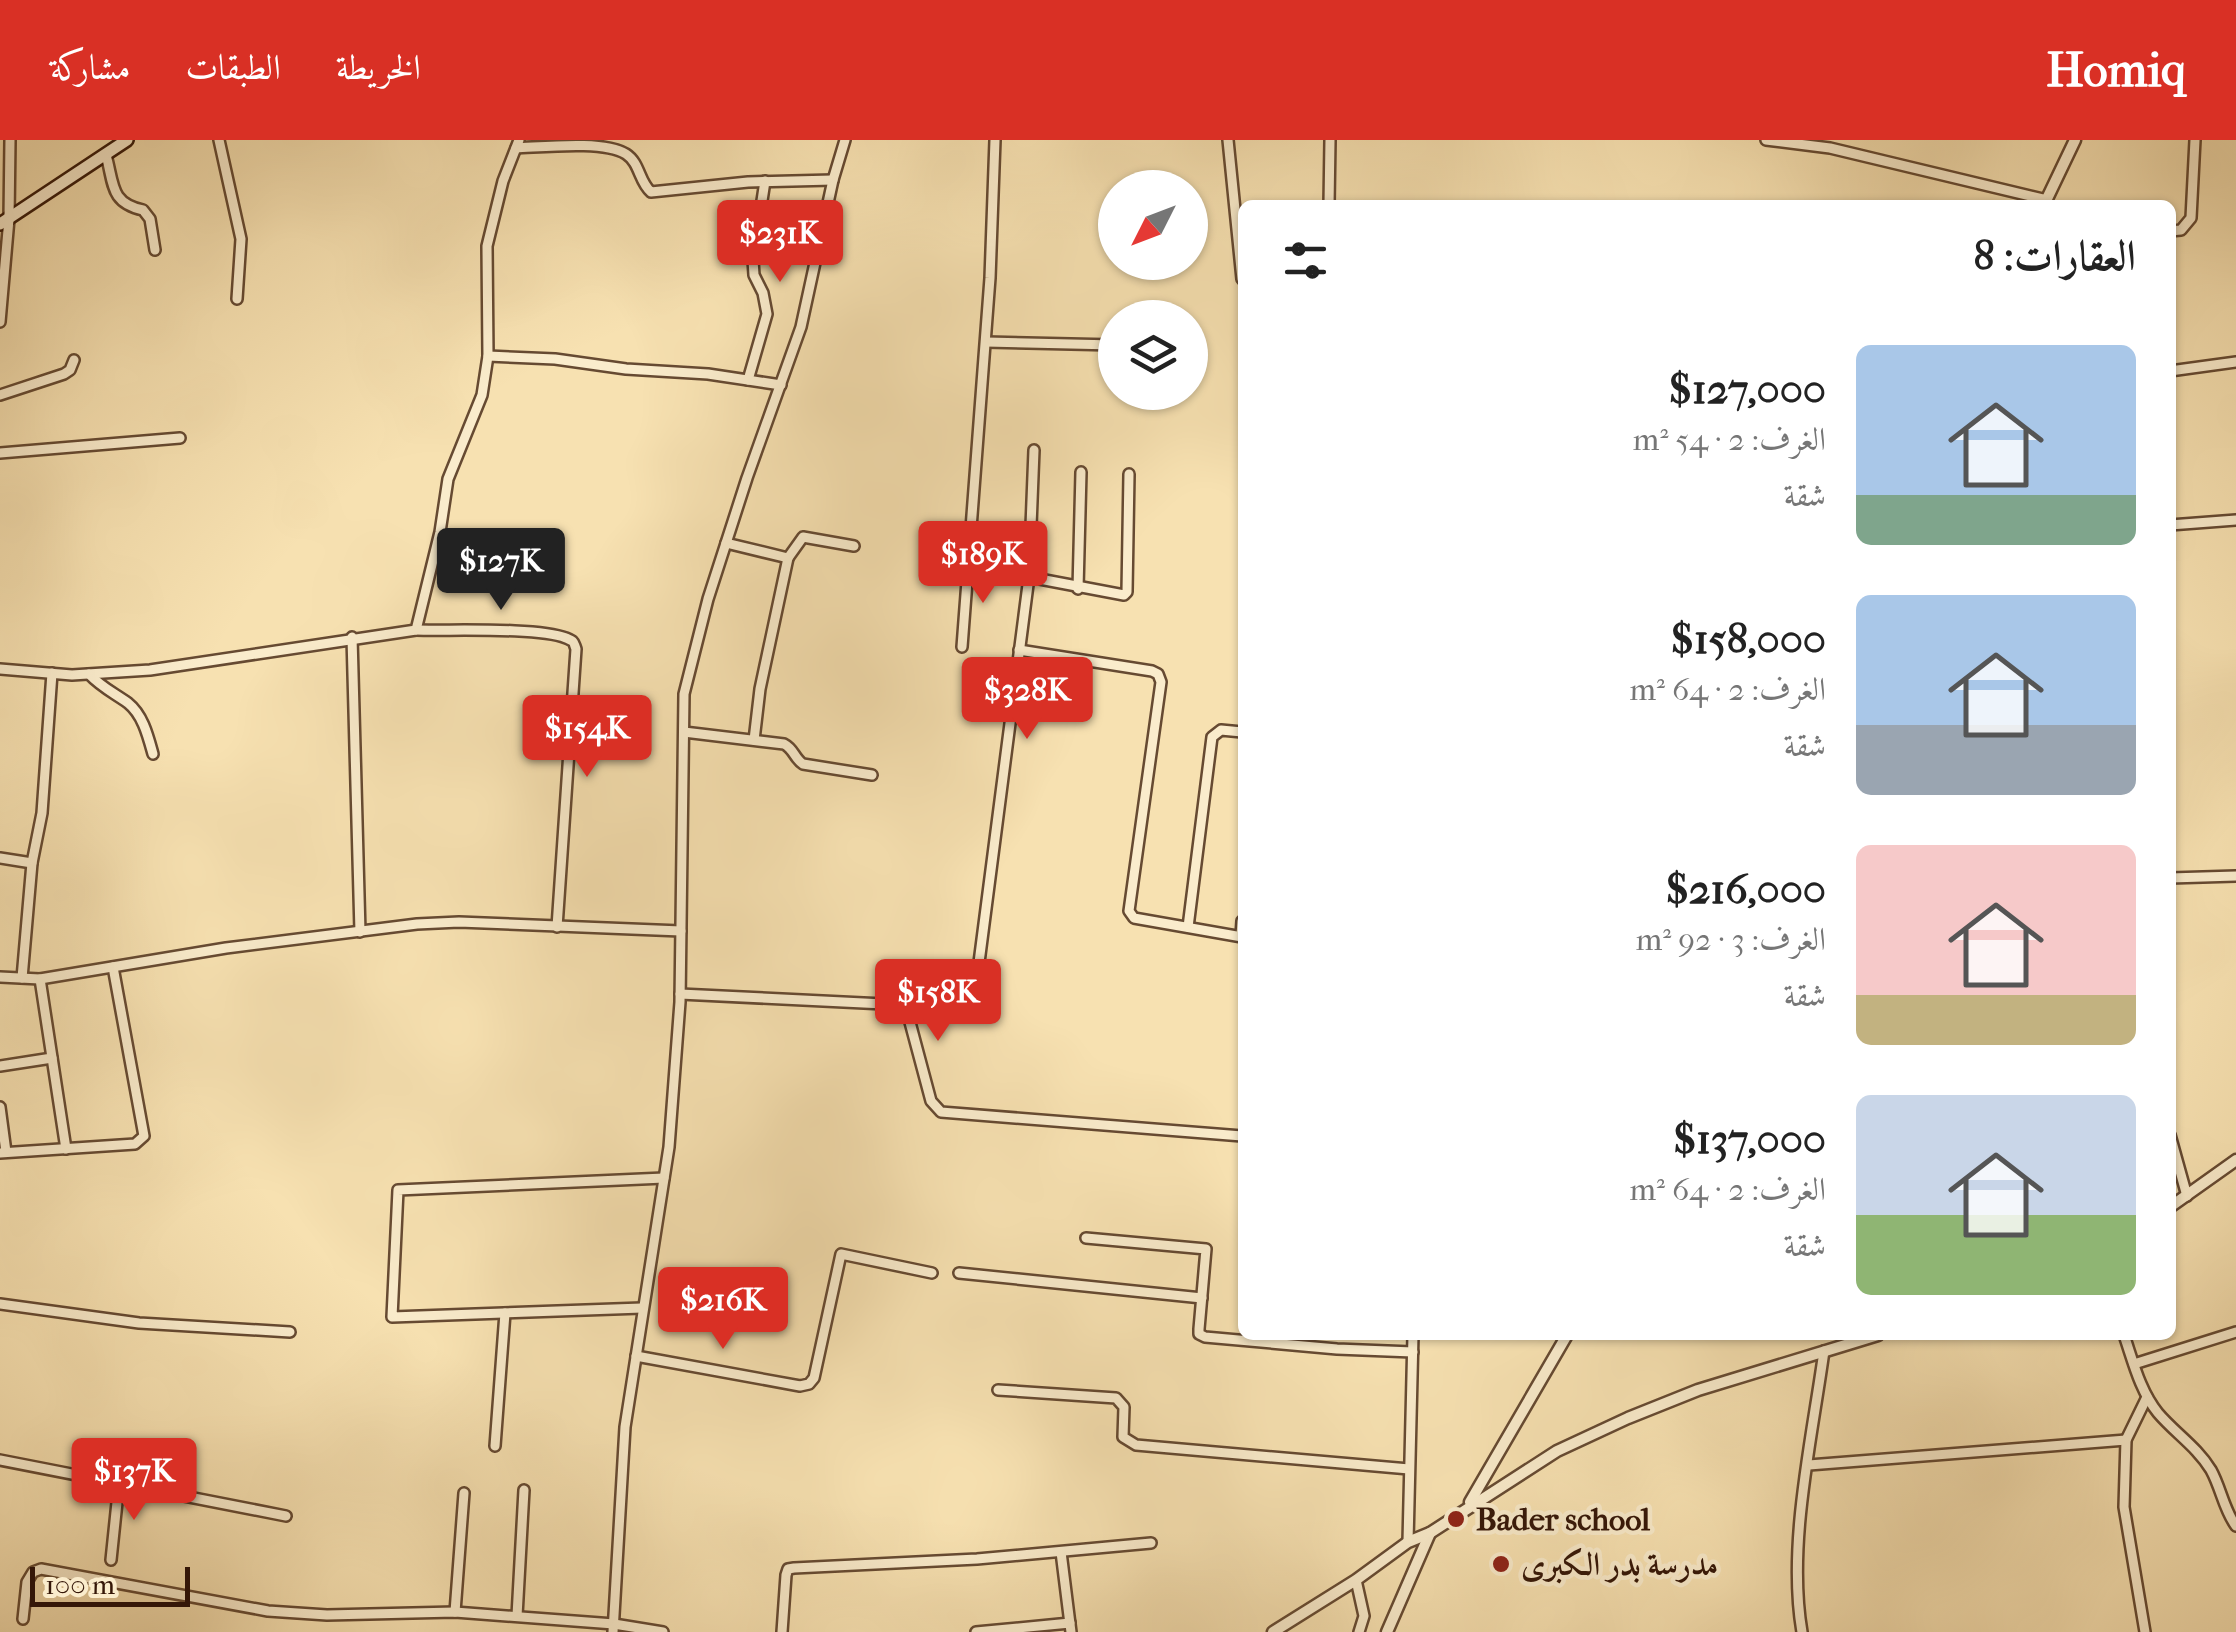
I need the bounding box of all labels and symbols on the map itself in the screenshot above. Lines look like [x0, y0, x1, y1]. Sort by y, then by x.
north arrow [1098, 170, 1208, 280]
pin: $231K [710, 200, 850, 285]
pin: $189K [913, 521, 1053, 606]
pin: $127K [431, 528, 571, 613]
pin: $328K [957, 657, 1097, 742]
pin: $154K [517, 695, 657, 780]
pin: $158K [868, 959, 1008, 1044]
pin: $216K [653, 1267, 793, 1352]
pin: $137K [64, 1438, 204, 1523]
place label: Bader school [1476, 1501, 1650, 1538]
marker: Bader school [1445, 1508, 1467, 1530]
place label: مدرسة بدر الكبرى [1521, 1546, 1718, 1584]
marker: مدرسة بدر الكبرى [1490, 1553, 1512, 1575]
scale bar [30, 1562, 190, 1606]

